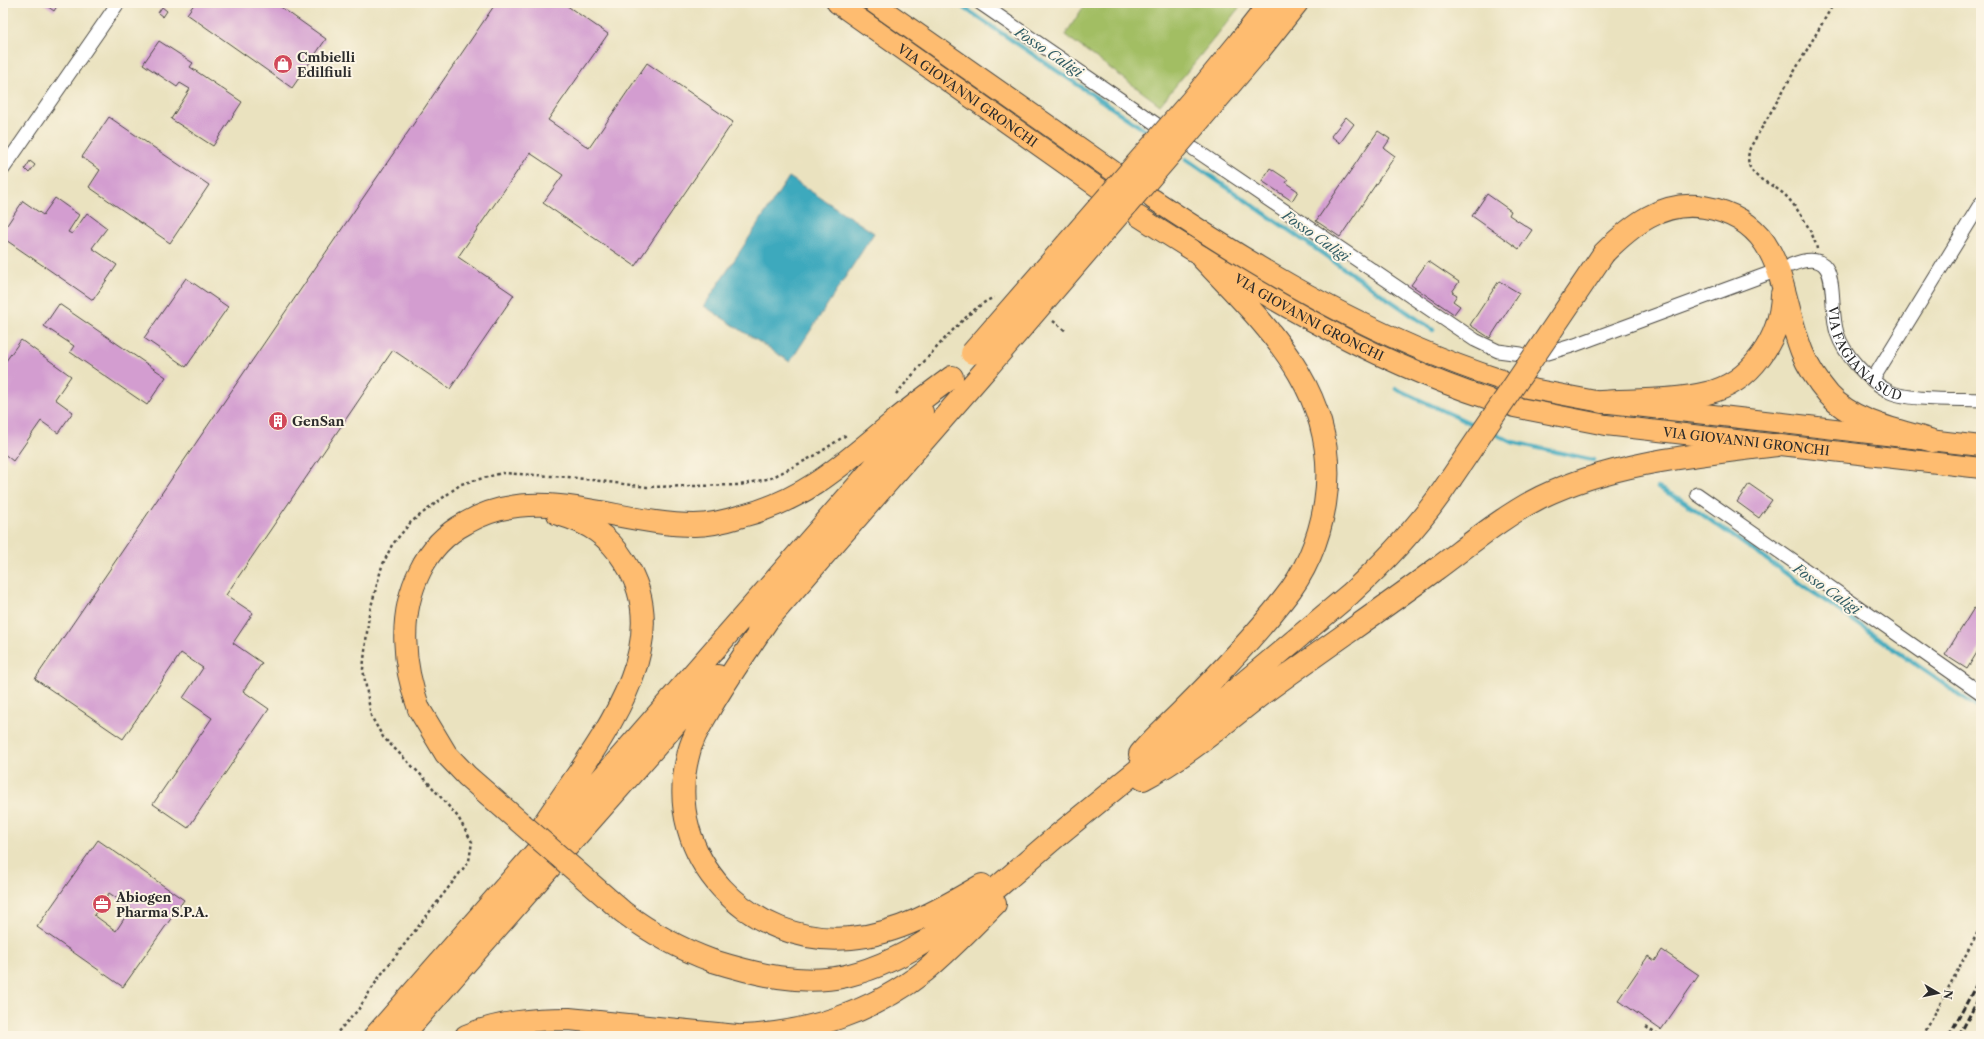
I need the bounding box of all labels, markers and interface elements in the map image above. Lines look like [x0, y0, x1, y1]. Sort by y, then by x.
water label: Fosso Caligi [1011, 22, 1088, 82]
street label: VIA GIOVANNI GRONCHI [894, 40, 1041, 150]
place label: Cmbielli Edilfiuli [297, 49, 355, 80]
shop icon: Cmbielli Edilfiuli [272, 53, 294, 75]
water label: Fosso Caligi [1278, 206, 1354, 267]
street label: VIA GIOVANNI GRONCHI [1231, 270, 1386, 364]
street label: VIA FAGIANA SUD [1825, 305, 1904, 404]
building icon: GenSan [267, 410, 289, 432]
place label: GenSan [292, 413, 344, 429]
street label: VIA GIOVANNI GRONCHI [1661, 423, 1831, 459]
water label: Fosso Caligi [1789, 559, 1865, 620]
place label: Abiogen Pharma S.P.A. [115, 889, 208, 920]
office icon: Abiogen Pharma S.P.A. [91, 893, 113, 915]
north arrow [1918, 973, 1958, 1013]
text: N [1940, 989, 1956, 1001]

